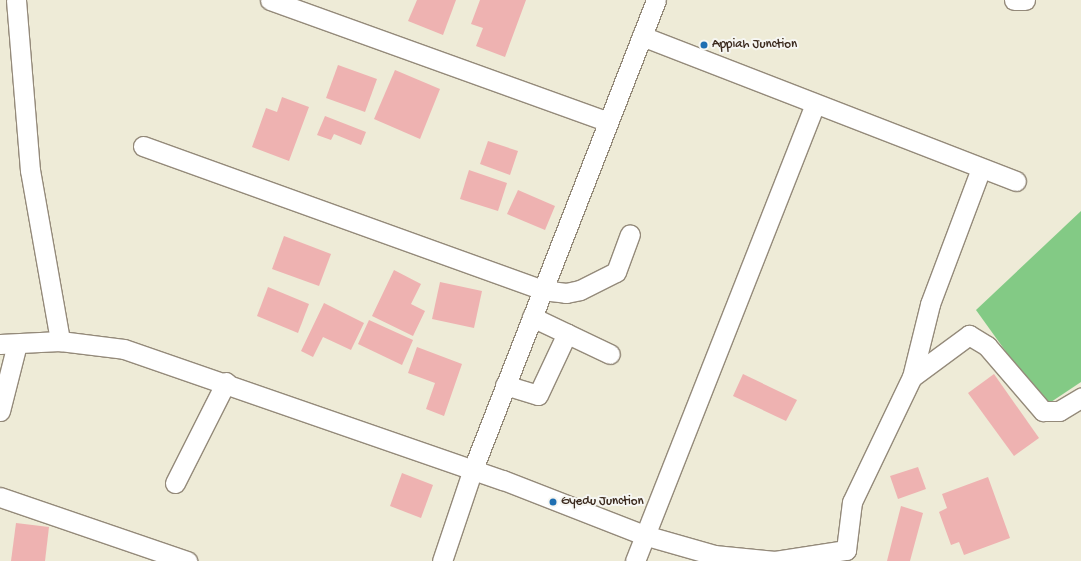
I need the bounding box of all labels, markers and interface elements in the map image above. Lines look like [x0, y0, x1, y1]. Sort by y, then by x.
place label: Appiah Junction [712, 37, 797, 53]
marker: Appiah Junction [699, 40, 709, 50]
place label: Gyedu Junction [561, 494, 644, 510]
marker: Gyedu Junction [548, 497, 558, 507]

